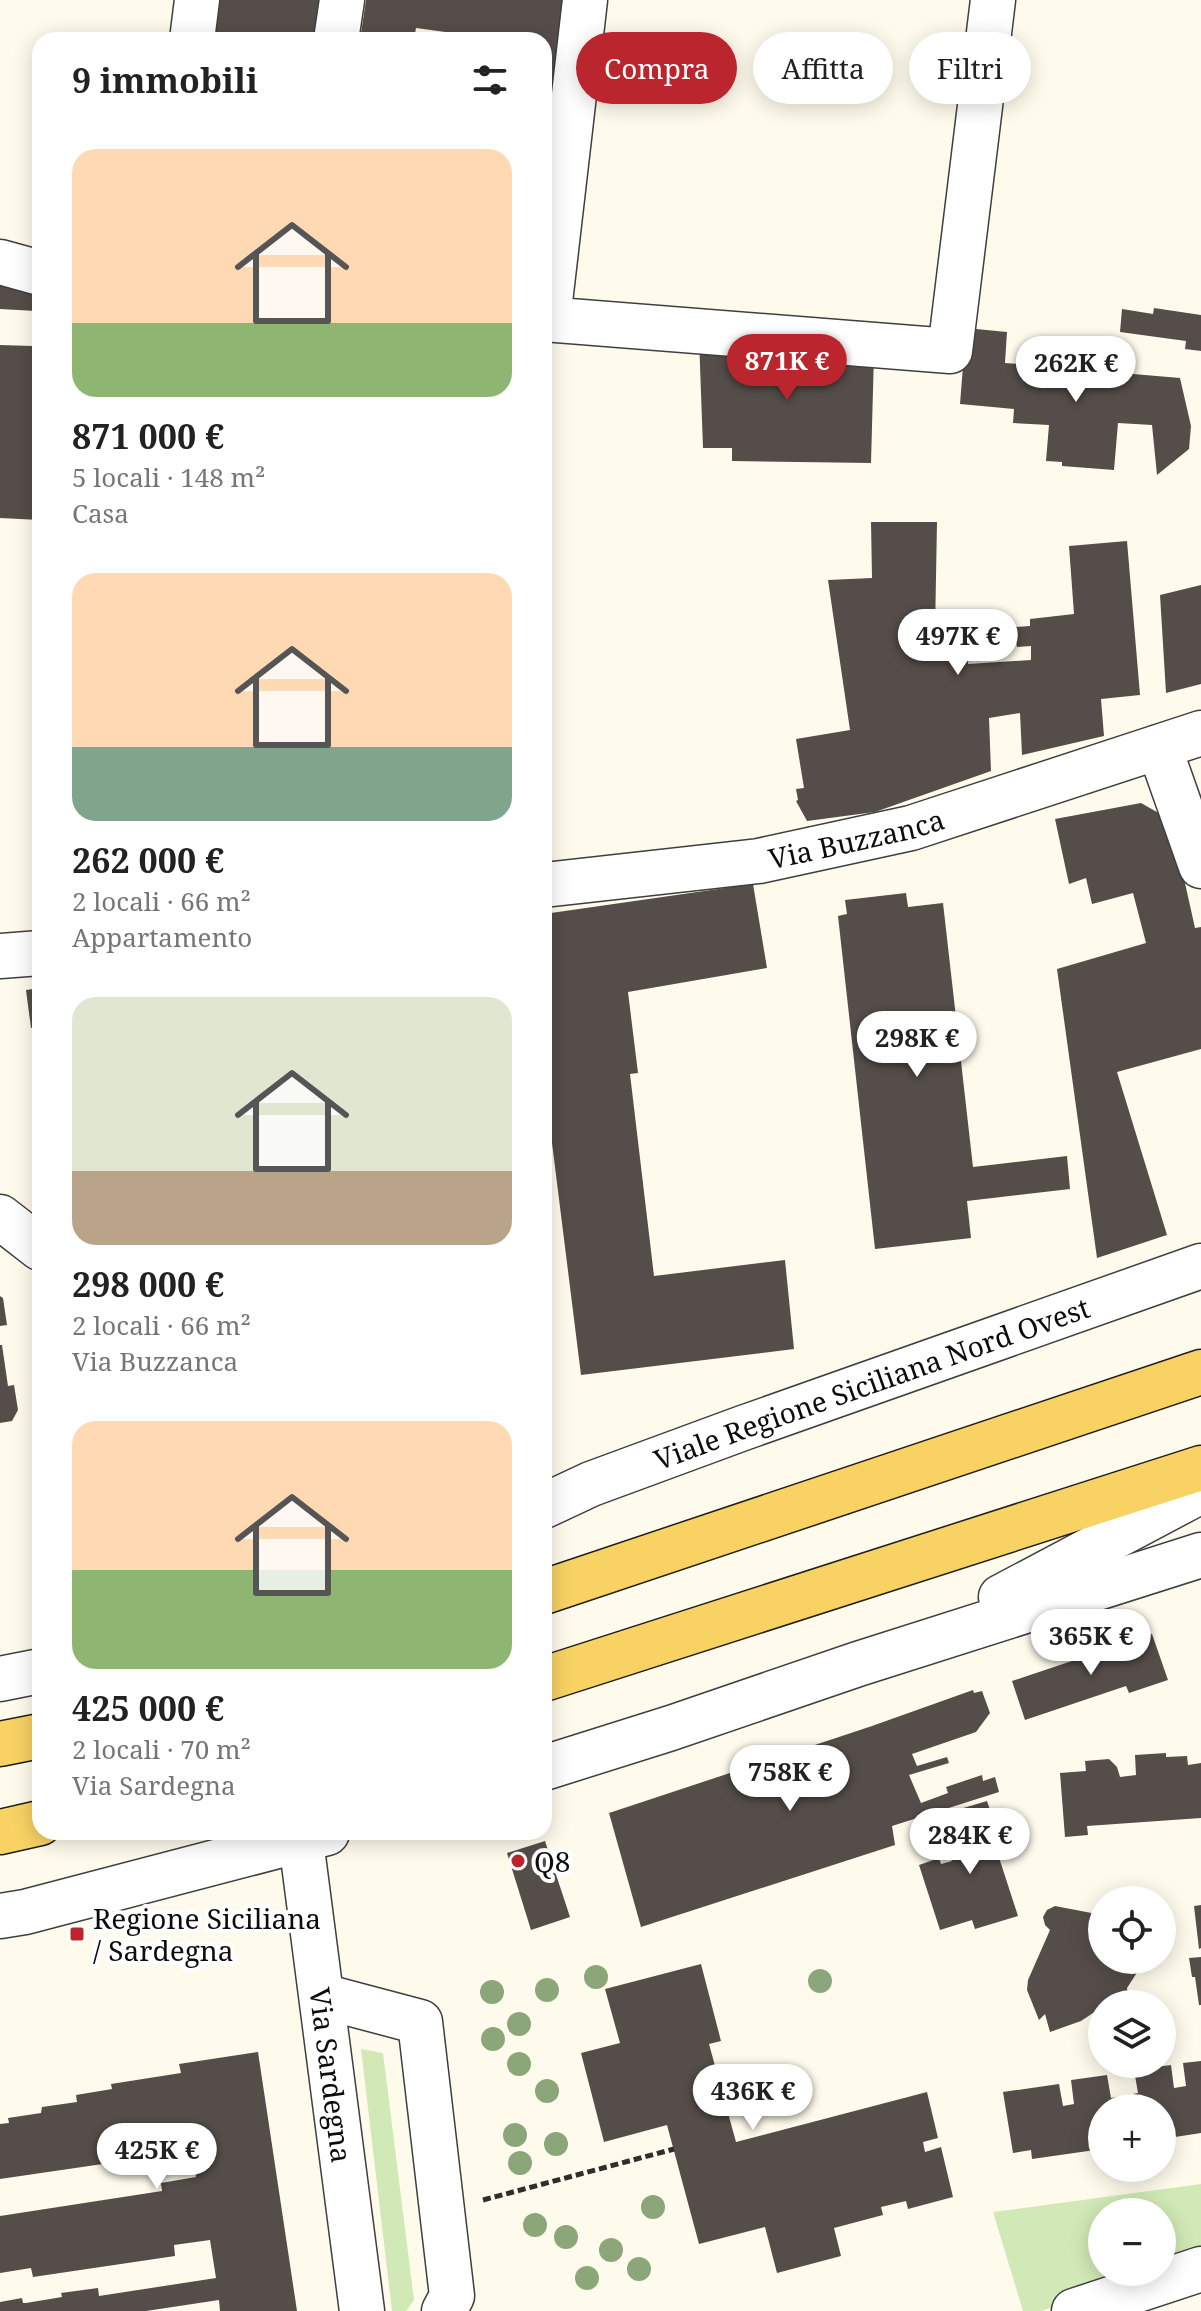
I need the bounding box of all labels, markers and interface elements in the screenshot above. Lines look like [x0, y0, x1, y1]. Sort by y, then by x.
chip: Compra [576, 32, 737, 104]
chip: Affitta [753, 32, 893, 104]
chip: Filtri [909, 32, 1031, 104]
text: 9 immobili [72, 57, 258, 103]
icon: filters [468, 58, 512, 102]
icon: home [220, 201, 364, 345]
pin: 871K € [722, 334, 852, 402]
pin: 262K € [1011, 336, 1141, 404]
text: 871K € [745, 342, 829, 378]
text: 262K € [1034, 344, 1118, 380]
text: 871 000 € [72, 413, 224, 459]
text: 5 locali · 148 m² [72, 459, 266, 495]
text: Casa [72, 495, 129, 531]
pin: 497K € [893, 609, 1023, 677]
text: 497K € [916, 617, 1000, 653]
icon: home [220, 625, 364, 769]
street label: Via Buzzanca [765, 799, 949, 877]
text: 262 000 € [72, 837, 224, 883]
text: 2 locali · 66 m² [72, 883, 251, 919]
text: Appartamento [72, 919, 252, 955]
pin: 298K € [852, 1011, 982, 1079]
text: 298K € [875, 1019, 959, 1055]
icon: home [220, 1049, 364, 1193]
text: 298 000 € [72, 1261, 224, 1307]
street label: Viale Regione Siciliana Nord Ovest [648, 1288, 1094, 1478]
text: 2 locali · 66 m² [72, 1307, 251, 1343]
text: Via Buzzanca [72, 1343, 238, 1379]
icon: home [220, 1473, 364, 1617]
pin: 365K € [1026, 1609, 1156, 1677]
text: 365K € [1049, 1617, 1133, 1653]
text: 425 000 € [72, 1685, 224, 1731]
text: 2 locali · 70 m² [72, 1731, 251, 1767]
pin: 758K € [725, 1745, 855, 1813]
text: 758K € [748, 1753, 832, 1789]
text: Via Sardegna [72, 1767, 236, 1803]
pin: 284K € [905, 1808, 1035, 1876]
text: 284K € [928, 1816, 1012, 1852]
place label: Q8 [534, 1842, 570, 1880]
marker: Q8 [509, 1852, 527, 1870]
map controls [1088, 1886, 1176, 2286]
button: locate [1088, 1886, 1176, 1974]
place label: Regione Siciliana / Sardegna [93, 1899, 321, 1969]
marker: Regione Siciliana / Sardegna [68, 1925, 86, 1943]
street label: Via Sardegna [301, 1985, 362, 2165]
button: layers [1088, 1990, 1176, 2078]
pin: 436K € [688, 2064, 818, 2132]
text: 436K € [711, 2072, 795, 2108]
button: + [1088, 2094, 1176, 2182]
pin: 425K € [92, 2123, 222, 2191]
text: 425K € [115, 2131, 199, 2167]
button: − [1088, 2198, 1176, 2286]

